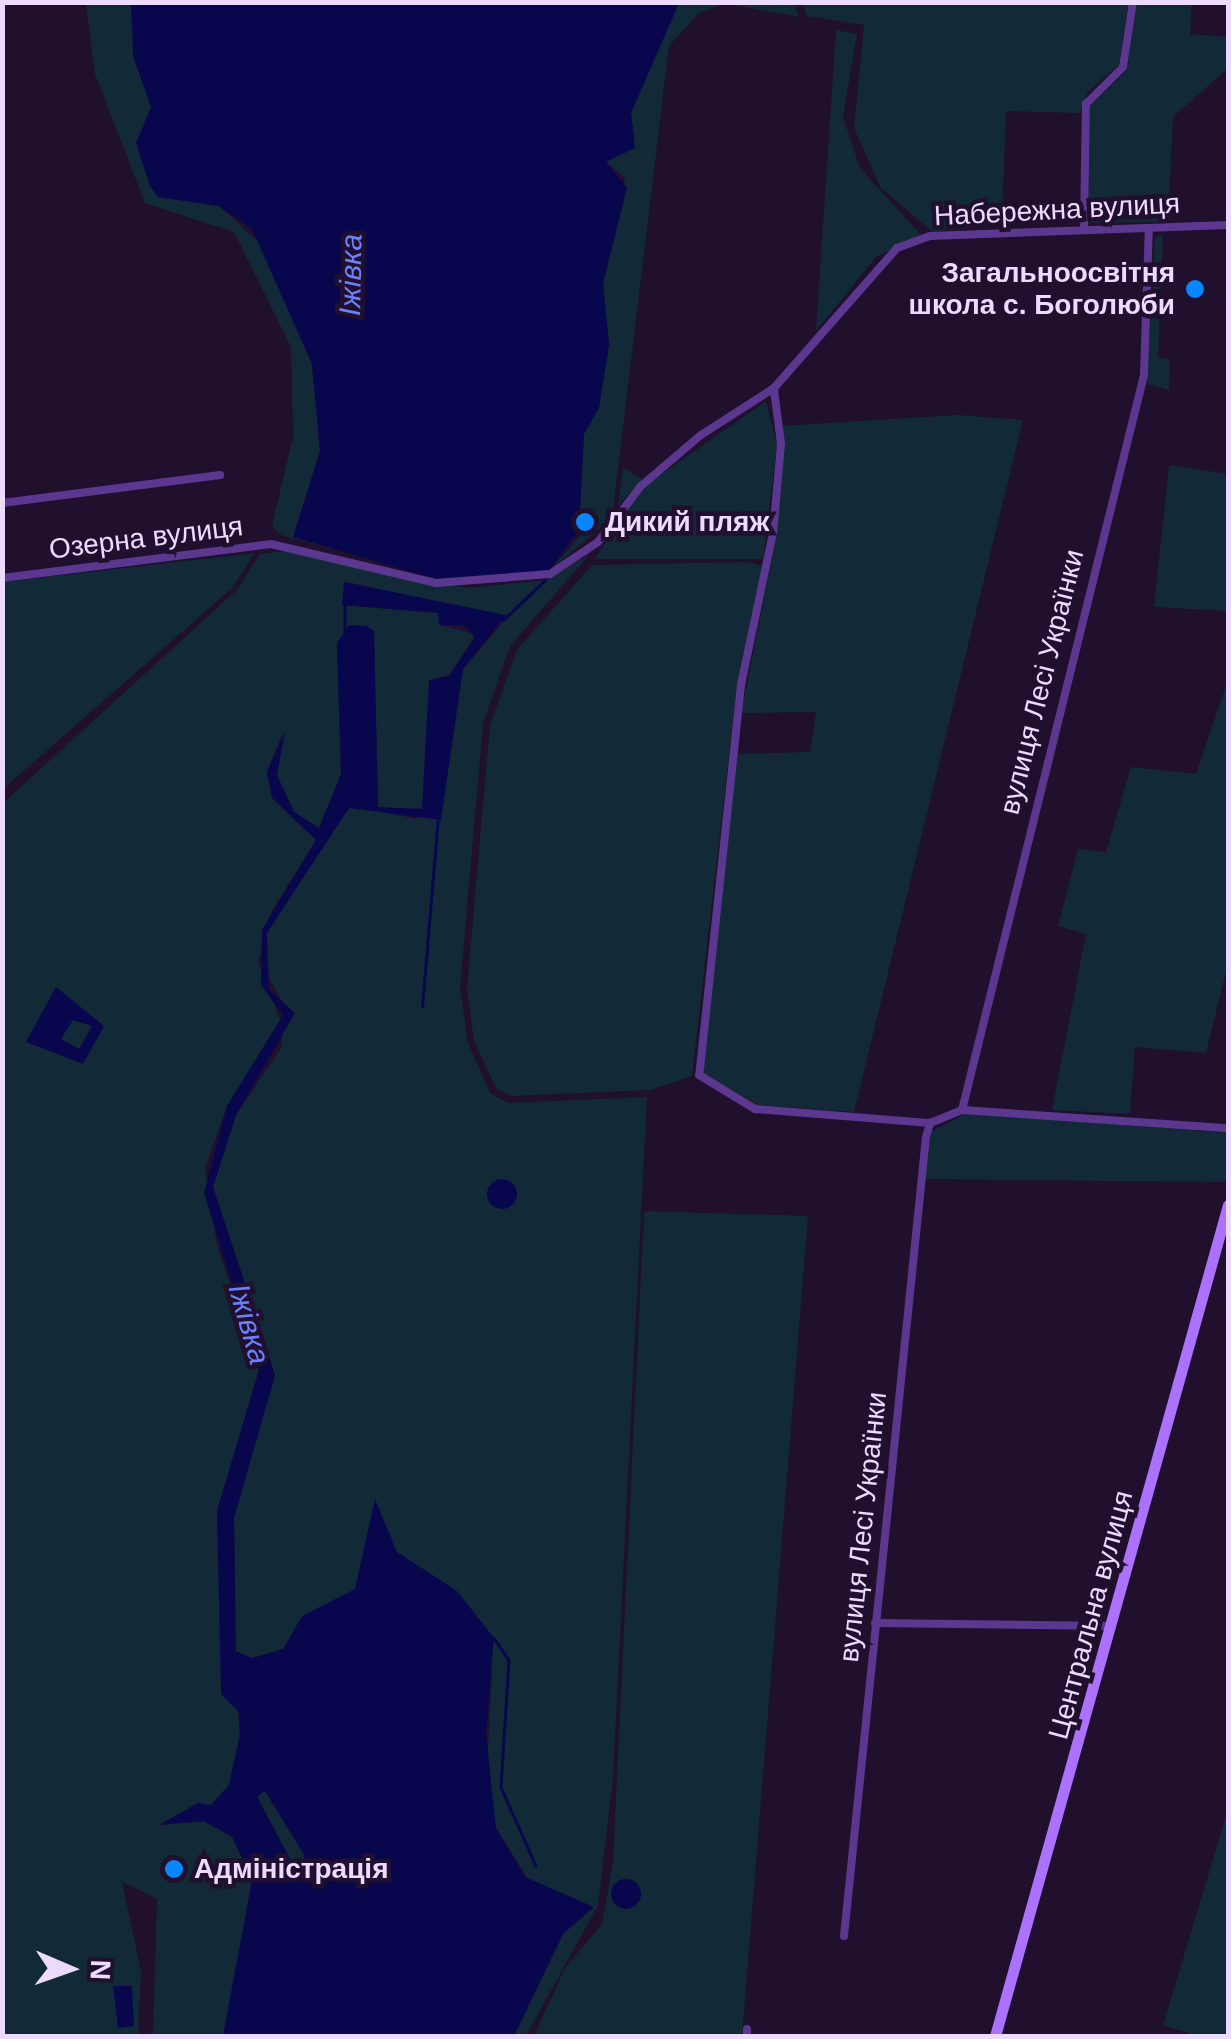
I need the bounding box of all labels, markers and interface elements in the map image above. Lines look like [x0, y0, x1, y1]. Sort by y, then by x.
street label: Набережна вулиця [933, 187, 1181, 233]
water label: Іжівка [332, 234, 370, 316]
place label: Загальноосвітня школа с. Боголюби [909, 256, 1175, 322]
marker: Загальноосвітня школа с. Боголюби [1184, 278, 1206, 300]
place label: Дикий пляж [605, 505, 769, 539]
street label: Озерна вулиця [47, 509, 245, 567]
marker: Дикий пляж [574, 511, 596, 533]
street label: вулиця Лесі Українки [993, 546, 1091, 818]
water label: Іжівка [220, 1280, 278, 1368]
street label: вулиця Лесі Українки [832, 1390, 894, 1664]
street label: Центральна вулиця [1042, 1487, 1140, 1743]
place label: Адміністрація [194, 1852, 388, 1886]
marker: Адміністрація [163, 1858, 185, 1880]
north arrow [20, 1919, 120, 2019]
text: N [85, 1959, 116, 1981]

